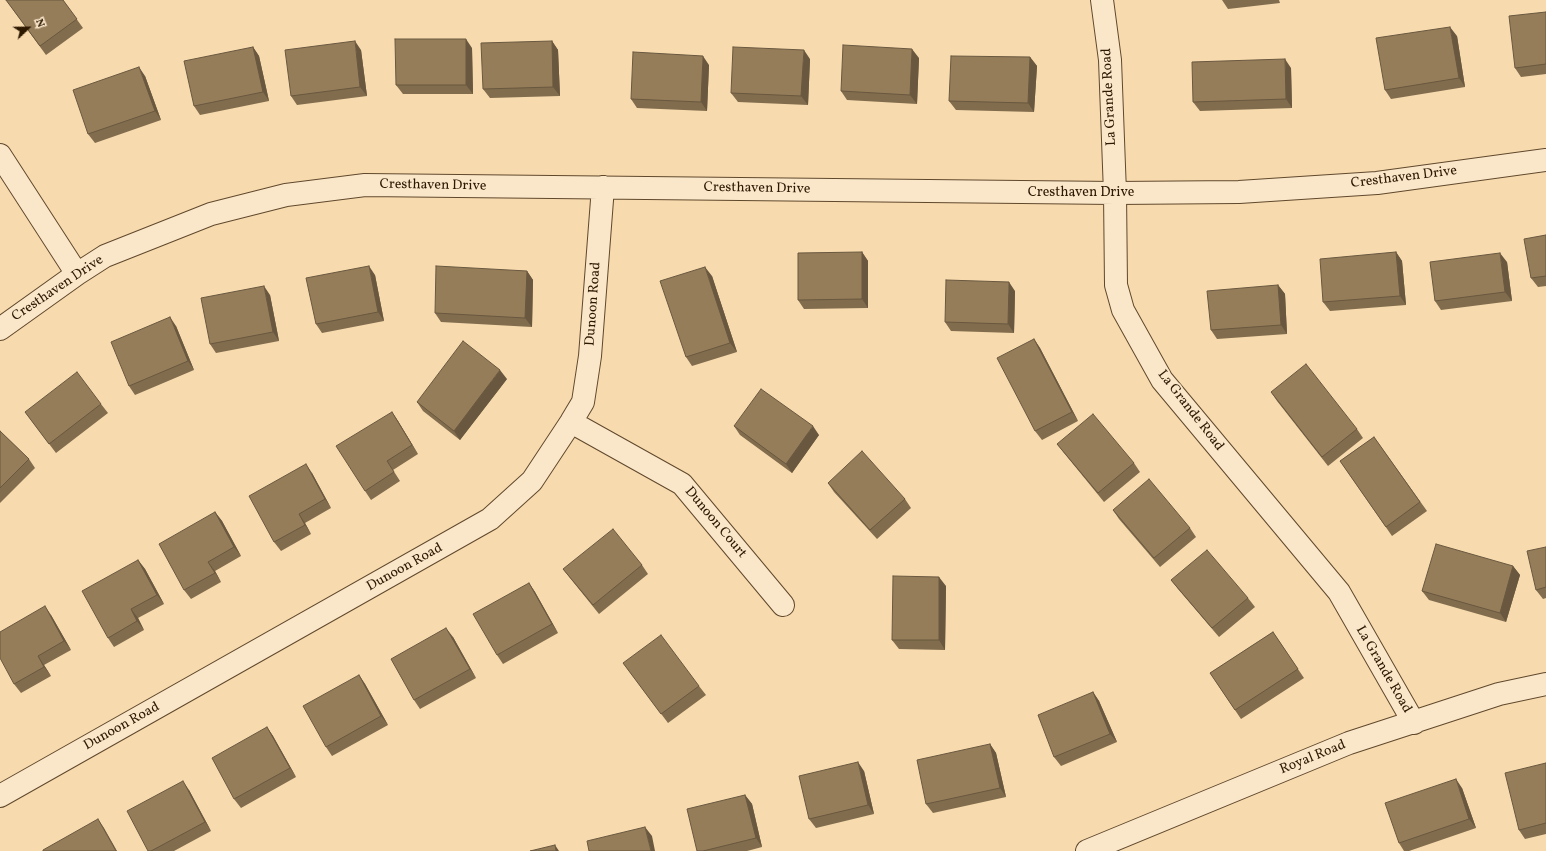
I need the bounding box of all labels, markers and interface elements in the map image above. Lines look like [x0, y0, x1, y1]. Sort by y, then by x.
north arrow [8, 8, 48, 48]
text: N [31, 17, 48, 30]
street label: La Grande Road [1099, 48, 1121, 146]
street label: Cresthaven Drive [1350, 163, 1458, 193]
street label: Cresthaven Drive [380, 177, 486, 195]
street label: Cresthaven Drive [704, 180, 810, 198]
street label: Cresthaven Drive [1028, 185, 1134, 201]
street label: Cresthaven Drive [9, 252, 107, 326]
street label: Dunoon Road [583, 261, 605, 347]
street label: La Grande Road [1153, 367, 1227, 455]
street label: Dunoon Court [680, 484, 750, 562]
street label: Dunoon Road [364, 540, 446, 596]
street label: La Grande Road [1351, 623, 1415, 717]
street label: Dunoon Road [81, 699, 163, 755]
street label: Royal Road [1278, 737, 1348, 779]

